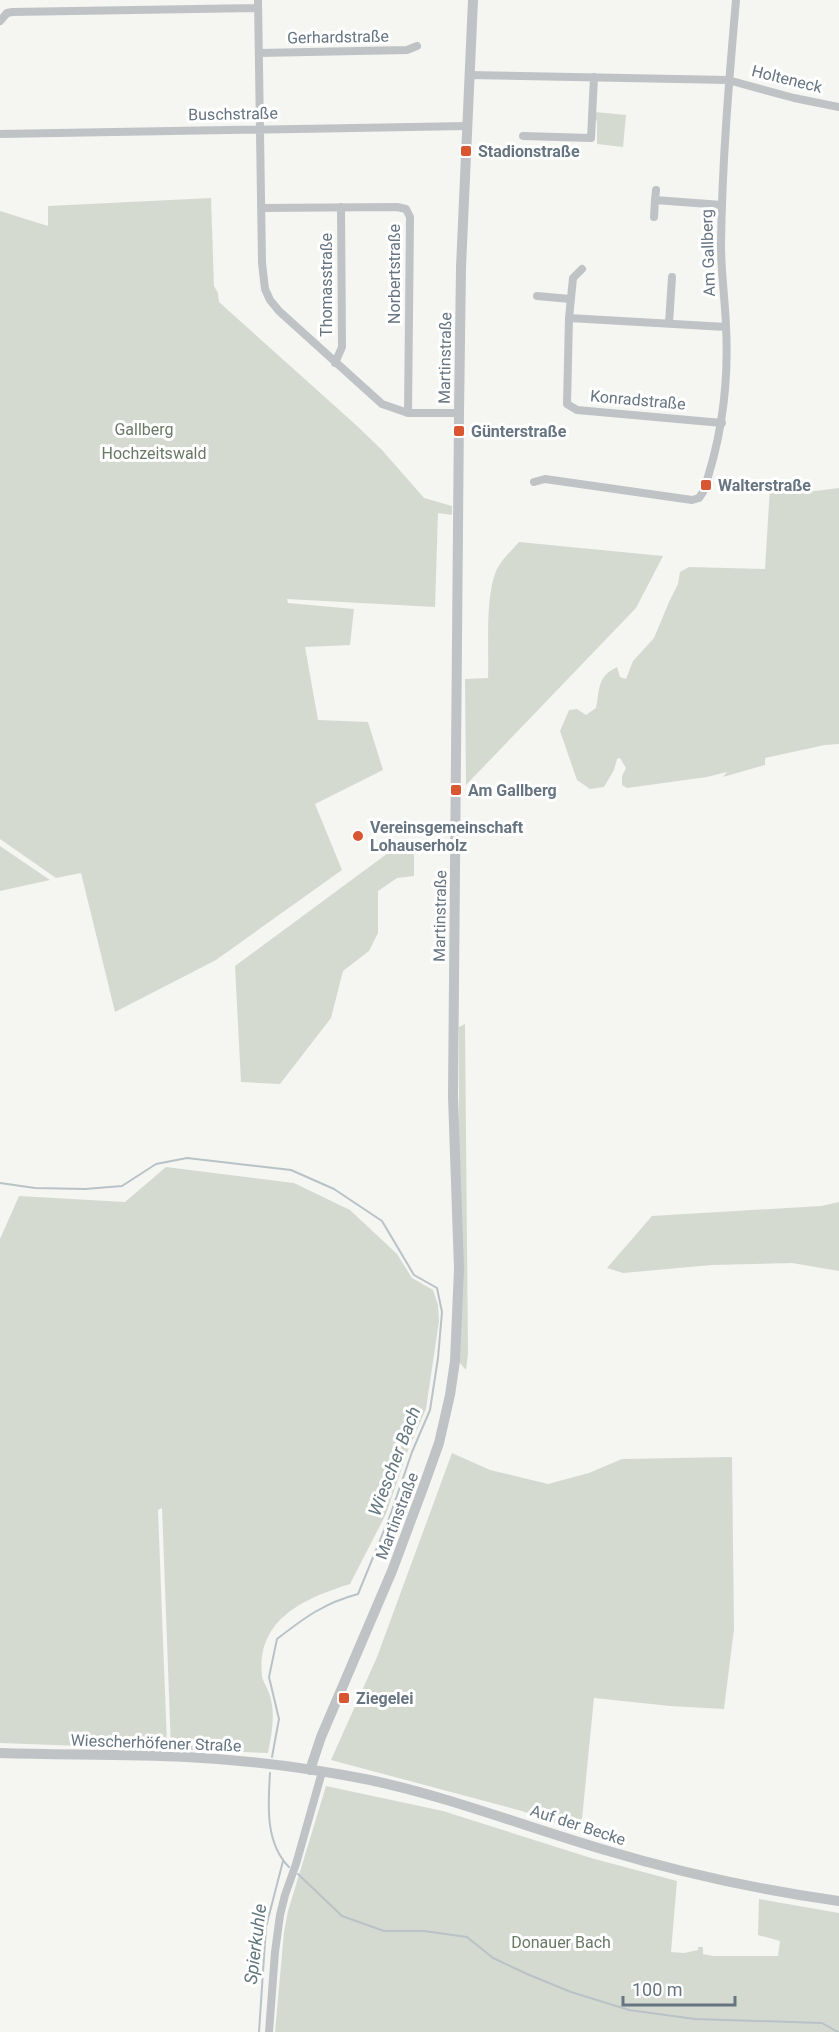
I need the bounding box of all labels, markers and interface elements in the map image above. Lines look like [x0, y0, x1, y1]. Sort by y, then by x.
street label: Gerhardstraße [287, 27, 389, 47]
street label: Holteneck [750, 61, 825, 97]
street label: Buschstraße [188, 104, 278, 124]
place label: Stadionstraße [478, 142, 580, 161]
marker: Stadionstraße [459, 144, 473, 158]
street label: Am Gallberg [697, 209, 719, 297]
street label: Norbertstraße [385, 224, 404, 324]
street label: Thomasstraße [317, 233, 336, 337]
street label: Martinstraße [435, 312, 455, 404]
street label: Konradstraße [589, 386, 687, 414]
park label: Gallberg [114, 420, 174, 439]
place label: Günterstraße [471, 422, 567, 441]
marker: Günterstraße [452, 424, 466, 438]
park label: Hochzeitswald [101, 444, 207, 463]
place label: Walterstraße [718, 476, 811, 495]
marker: Walterstraße [699, 478, 713, 492]
place label: Am Gallberg [468, 781, 557, 800]
marker: Am Gallberg [449, 783, 463, 797]
place label: Vereinsgemeinschaft Lohauserholz [370, 818, 524, 855]
marker: Vereinsgemeinschaft Lohauserholz [351, 829, 365, 843]
street label: Martinstraße [430, 870, 450, 962]
water label: Wiescher Bach [364, 1403, 424, 1519]
street label: Martinstraße [372, 1470, 422, 1562]
place label: Ziegelei [356, 1689, 413, 1708]
marker: Ziegelei [337, 1691, 351, 1705]
street label: Wiescherhöfener Straße [70, 1731, 242, 1755]
street label: Auf der Becke [528, 1801, 628, 1849]
water label: Spierkuhle [240, 1902, 270, 1986]
park label: Donauer Bach [511, 1933, 611, 1952]
scale bar [623, 1969, 736, 2007]
text: 100 m [632, 1979, 683, 2000]

